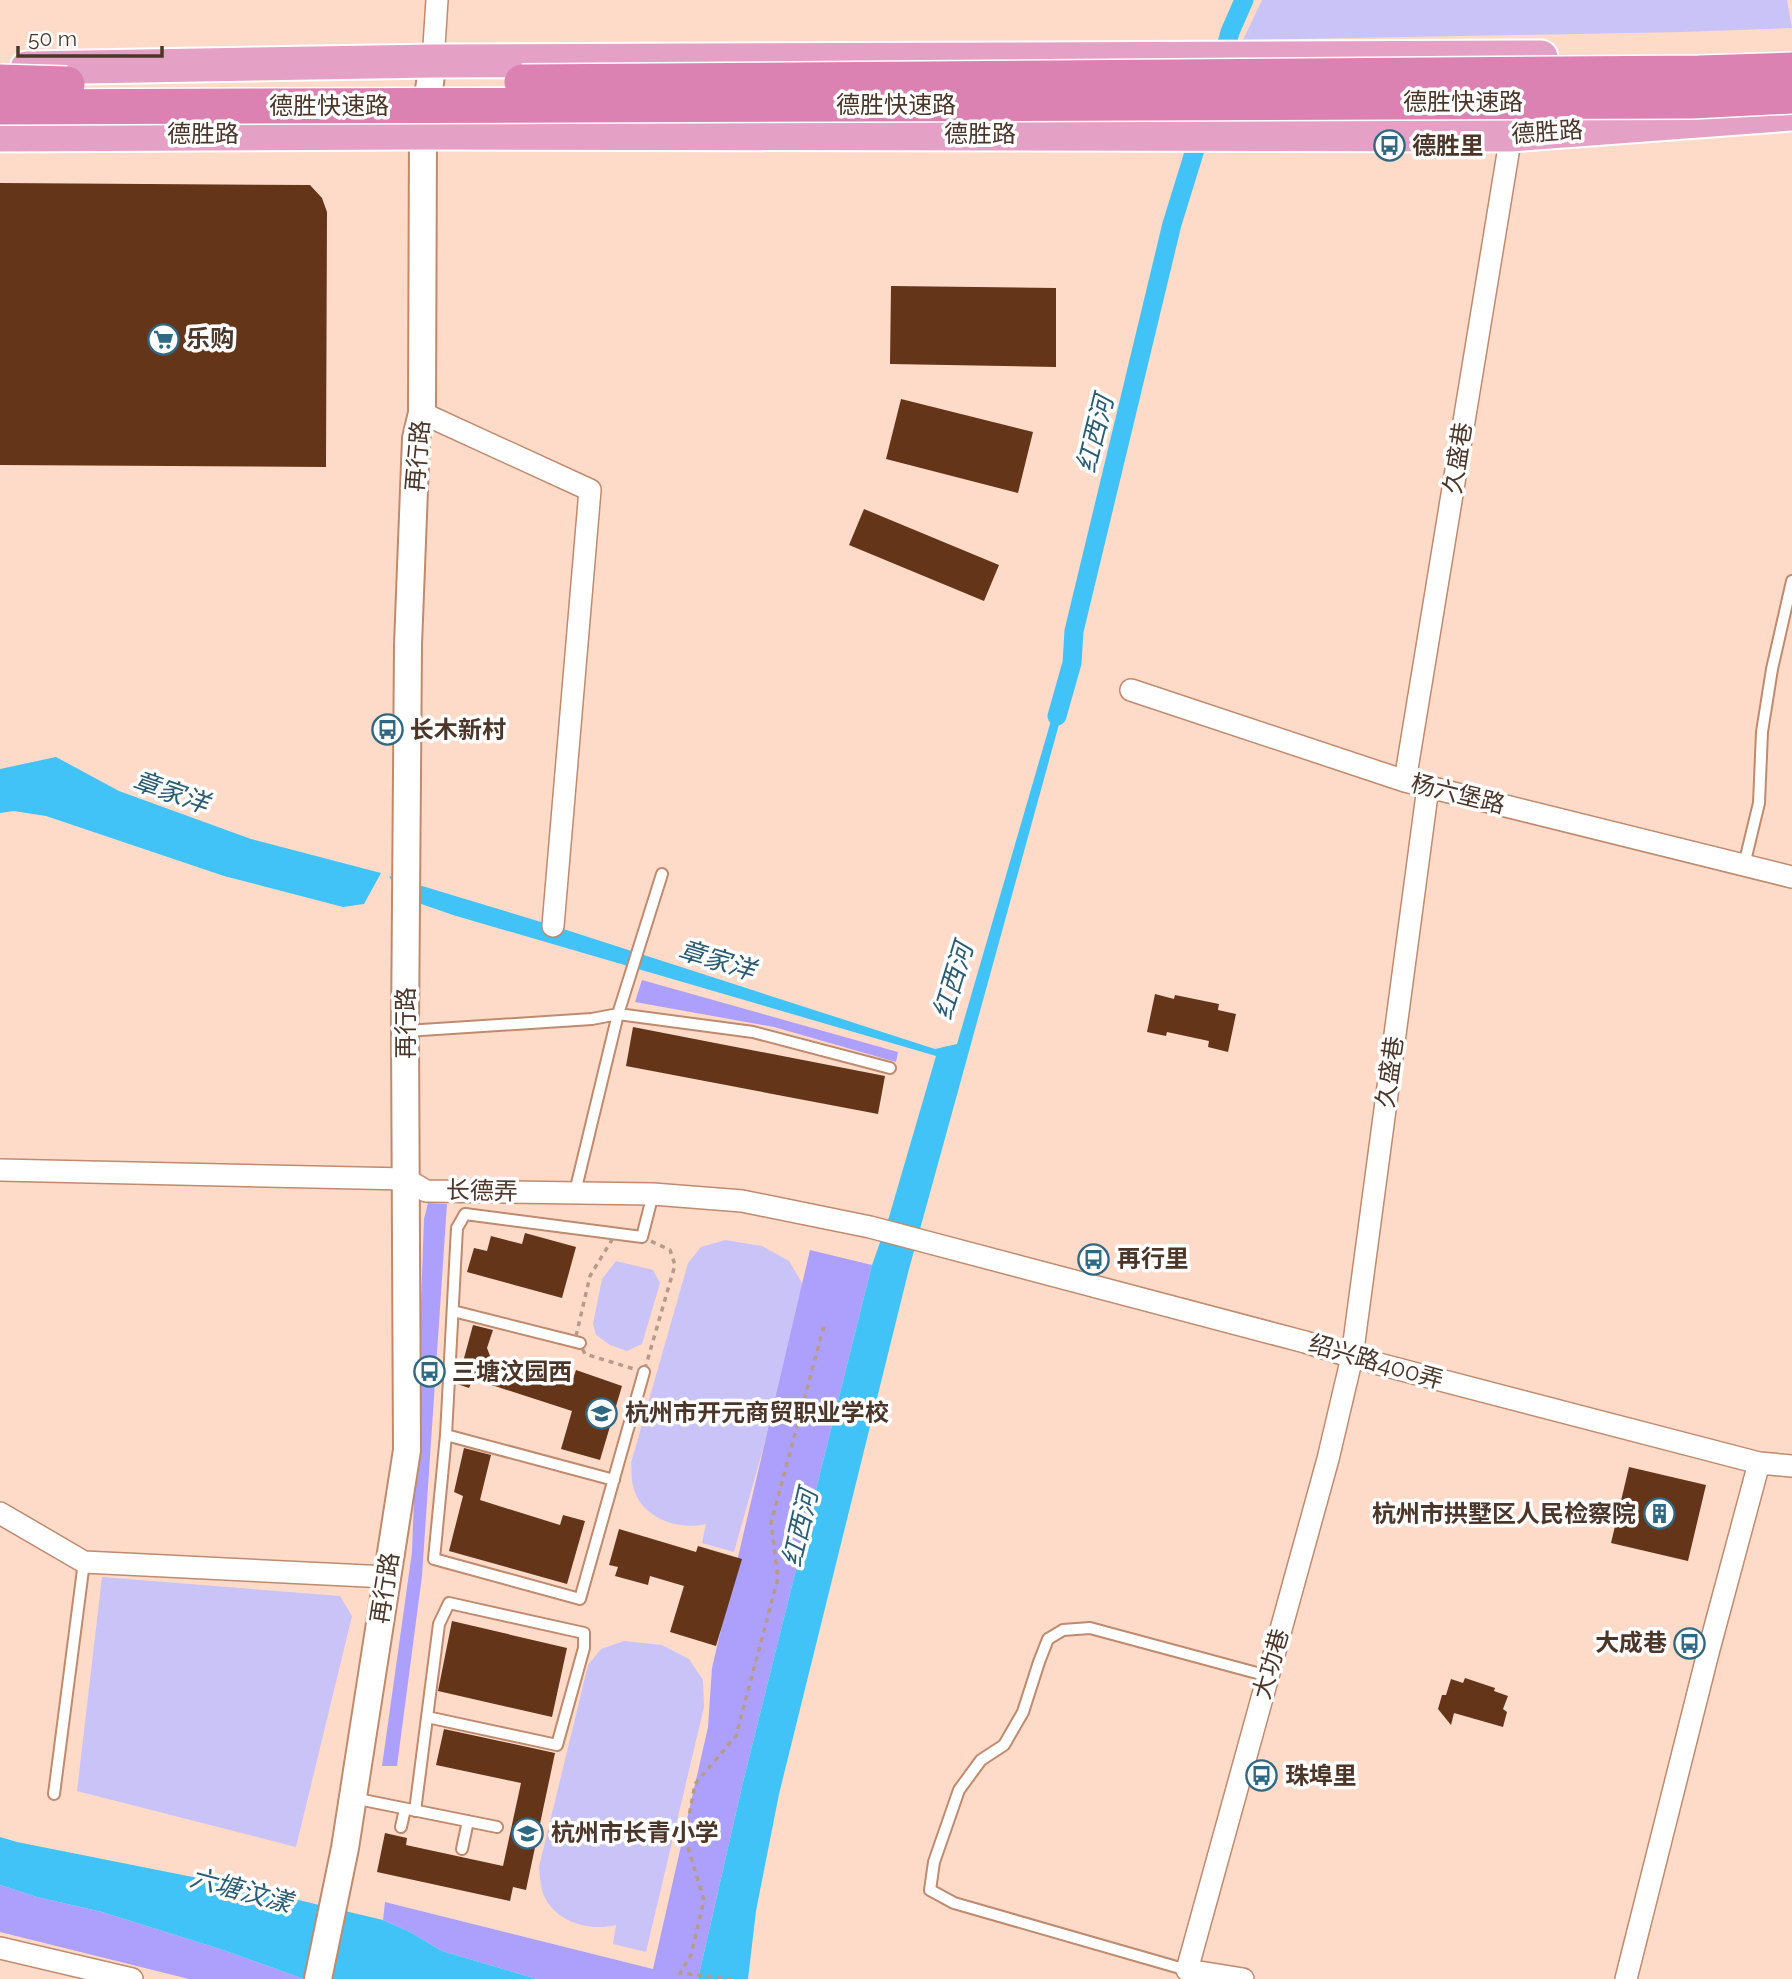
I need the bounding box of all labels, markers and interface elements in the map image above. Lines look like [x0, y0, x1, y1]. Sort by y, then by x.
scale bar [18, 14, 161, 58]
text: 50 m [28, 26, 77, 51]
street label: 德胜快速路 [1403, 87, 1523, 116]
street label: 德胜快速路 [836, 90, 956, 119]
street label: 德胜快速路 [269, 91, 389, 120]
street label: 德胜路 [1510, 115, 1584, 148]
street label: 德胜路 [167, 119, 239, 148]
street label: 德胜路 [944, 119, 1016, 148]
bus stop icon: 德胜里 [1372, 129, 1406, 163]
place label: 德胜里 [1412, 131, 1484, 160]
supermarket icon: 乐购 [146, 322, 180, 356]
place label: 乐购 [186, 324, 234, 353]
water label: 红西河 [1071, 388, 1120, 475]
street label: 再行路 [400, 419, 435, 493]
street label: 久盛巷 [1438, 420, 1477, 496]
bus stop icon: 长木新村 [370, 713, 404, 747]
place label: 长木新村 [410, 715, 506, 744]
water label: 章家洋 [129, 765, 216, 820]
street label: 杨六堡路 [1408, 768, 1508, 819]
water label: 章家洋 [675, 934, 762, 987]
water label: 红西河 [927, 935, 980, 1023]
street label: 再行路 [391, 987, 420, 1059]
street label: 久盛巷 [1370, 1034, 1409, 1110]
street label: 长德弄 [446, 1175, 518, 1206]
bus stop icon: 再行里 [1077, 1242, 1111, 1276]
place label: 再行里 [1117, 1244, 1189, 1273]
street label: 绍兴路400弄 [1306, 1328, 1447, 1395]
bus stop icon: 三塘汶园西 [412, 1355, 446, 1389]
place label: 三塘汶园西 [452, 1357, 572, 1386]
school or university icon: 杭州市开元商贸职业学校 [585, 1396, 619, 1430]
place label: 杭州市开元商贸职业学校 [625, 1398, 889, 1427]
water label: 红西河 [777, 1482, 825, 1569]
building icon: 杭州市拱墅区人民检察院 [1642, 1497, 1676, 1531]
place label: 杭州市拱墅区人民检察院 [1372, 1499, 1636, 1528]
street label: 再行路 [365, 1550, 404, 1626]
street label: 大功巷 [1247, 1625, 1294, 1702]
bus stop icon: 大成巷 [1673, 1626, 1707, 1660]
place label: 大成巷 [1595, 1628, 1667, 1657]
bus stop icon: 珠埠里 [1245, 1759, 1279, 1793]
place label: 珠埠里 [1285, 1761, 1357, 1790]
school or university icon: 杭州市长青小学 [511, 1816, 545, 1850]
place label: 杭州市长青小学 [551, 1818, 719, 1847]
water label: 六塘汶漾 [187, 1862, 298, 1919]

